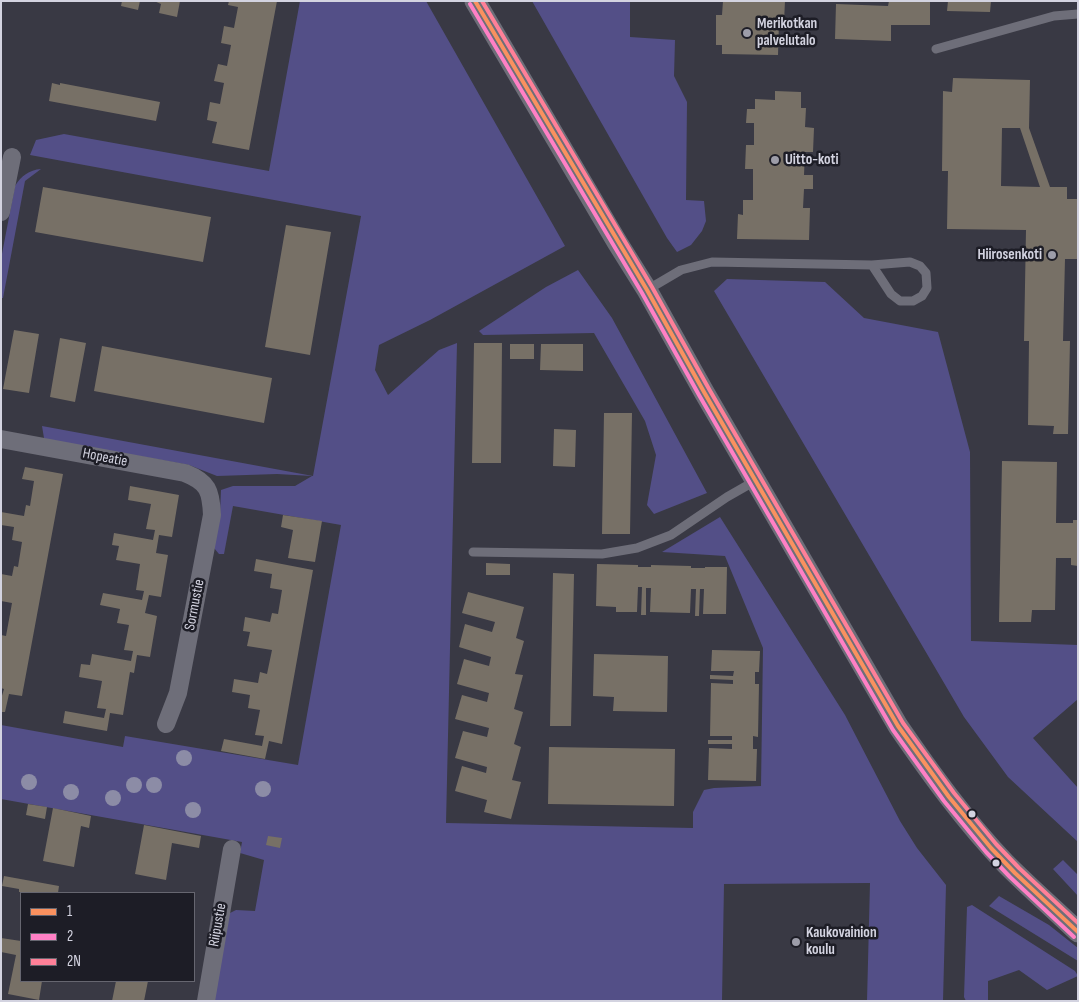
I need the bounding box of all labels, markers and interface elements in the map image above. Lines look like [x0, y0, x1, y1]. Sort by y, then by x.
place label: Merikotkan palvelutalo [757, 15, 817, 50]
marker: Merikotkan palvelutalo [741, 27, 753, 39]
place label: Uitto-koti [785, 151, 839, 169]
marker: Uitto-koti [769, 154, 781, 166]
place label: Hiirosenkoti [977, 246, 1042, 264]
marker: Hiirosenkoti [1046, 249, 1058, 261]
street label: Hopeatie [81, 445, 129, 471]
street label: Sormustie [181, 578, 209, 632]
unlabelled marker [967, 809, 977, 819]
unlabelled marker [991, 858, 1001, 868]
legend [20, 892, 195, 982]
text: 1 [67, 902, 72, 921]
street label: Riipustie [205, 902, 231, 948]
place label: Kaukovainion koulu [806, 924, 877, 959]
text: 2 [67, 927, 73, 946]
marker: Kaukovainion koulu [790, 936, 802, 948]
text: 2N [67, 952, 81, 971]

